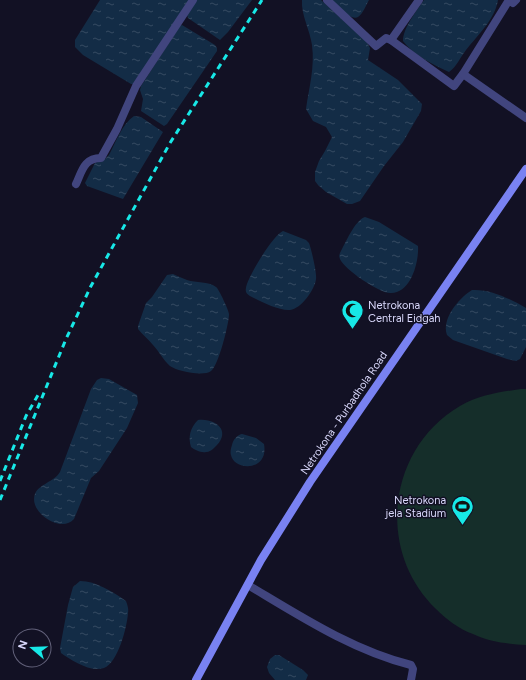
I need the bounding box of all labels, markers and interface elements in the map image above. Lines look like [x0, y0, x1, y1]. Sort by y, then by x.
mosque icon: Netrokona Central Eidgah [340, 298, 366, 331]
place label: Netrokona Central Eidgah [368, 299, 440, 325]
street label: Netrokona - Purbadhola Road [298, 349, 390, 477]
sports icon: Netrokona jela Stadium [449, 493, 475, 526]
place label: Netrokona jela Stadium [384, 494, 446, 520]
north arrow [12, 628, 52, 668]
text: N [15, 639, 31, 651]

